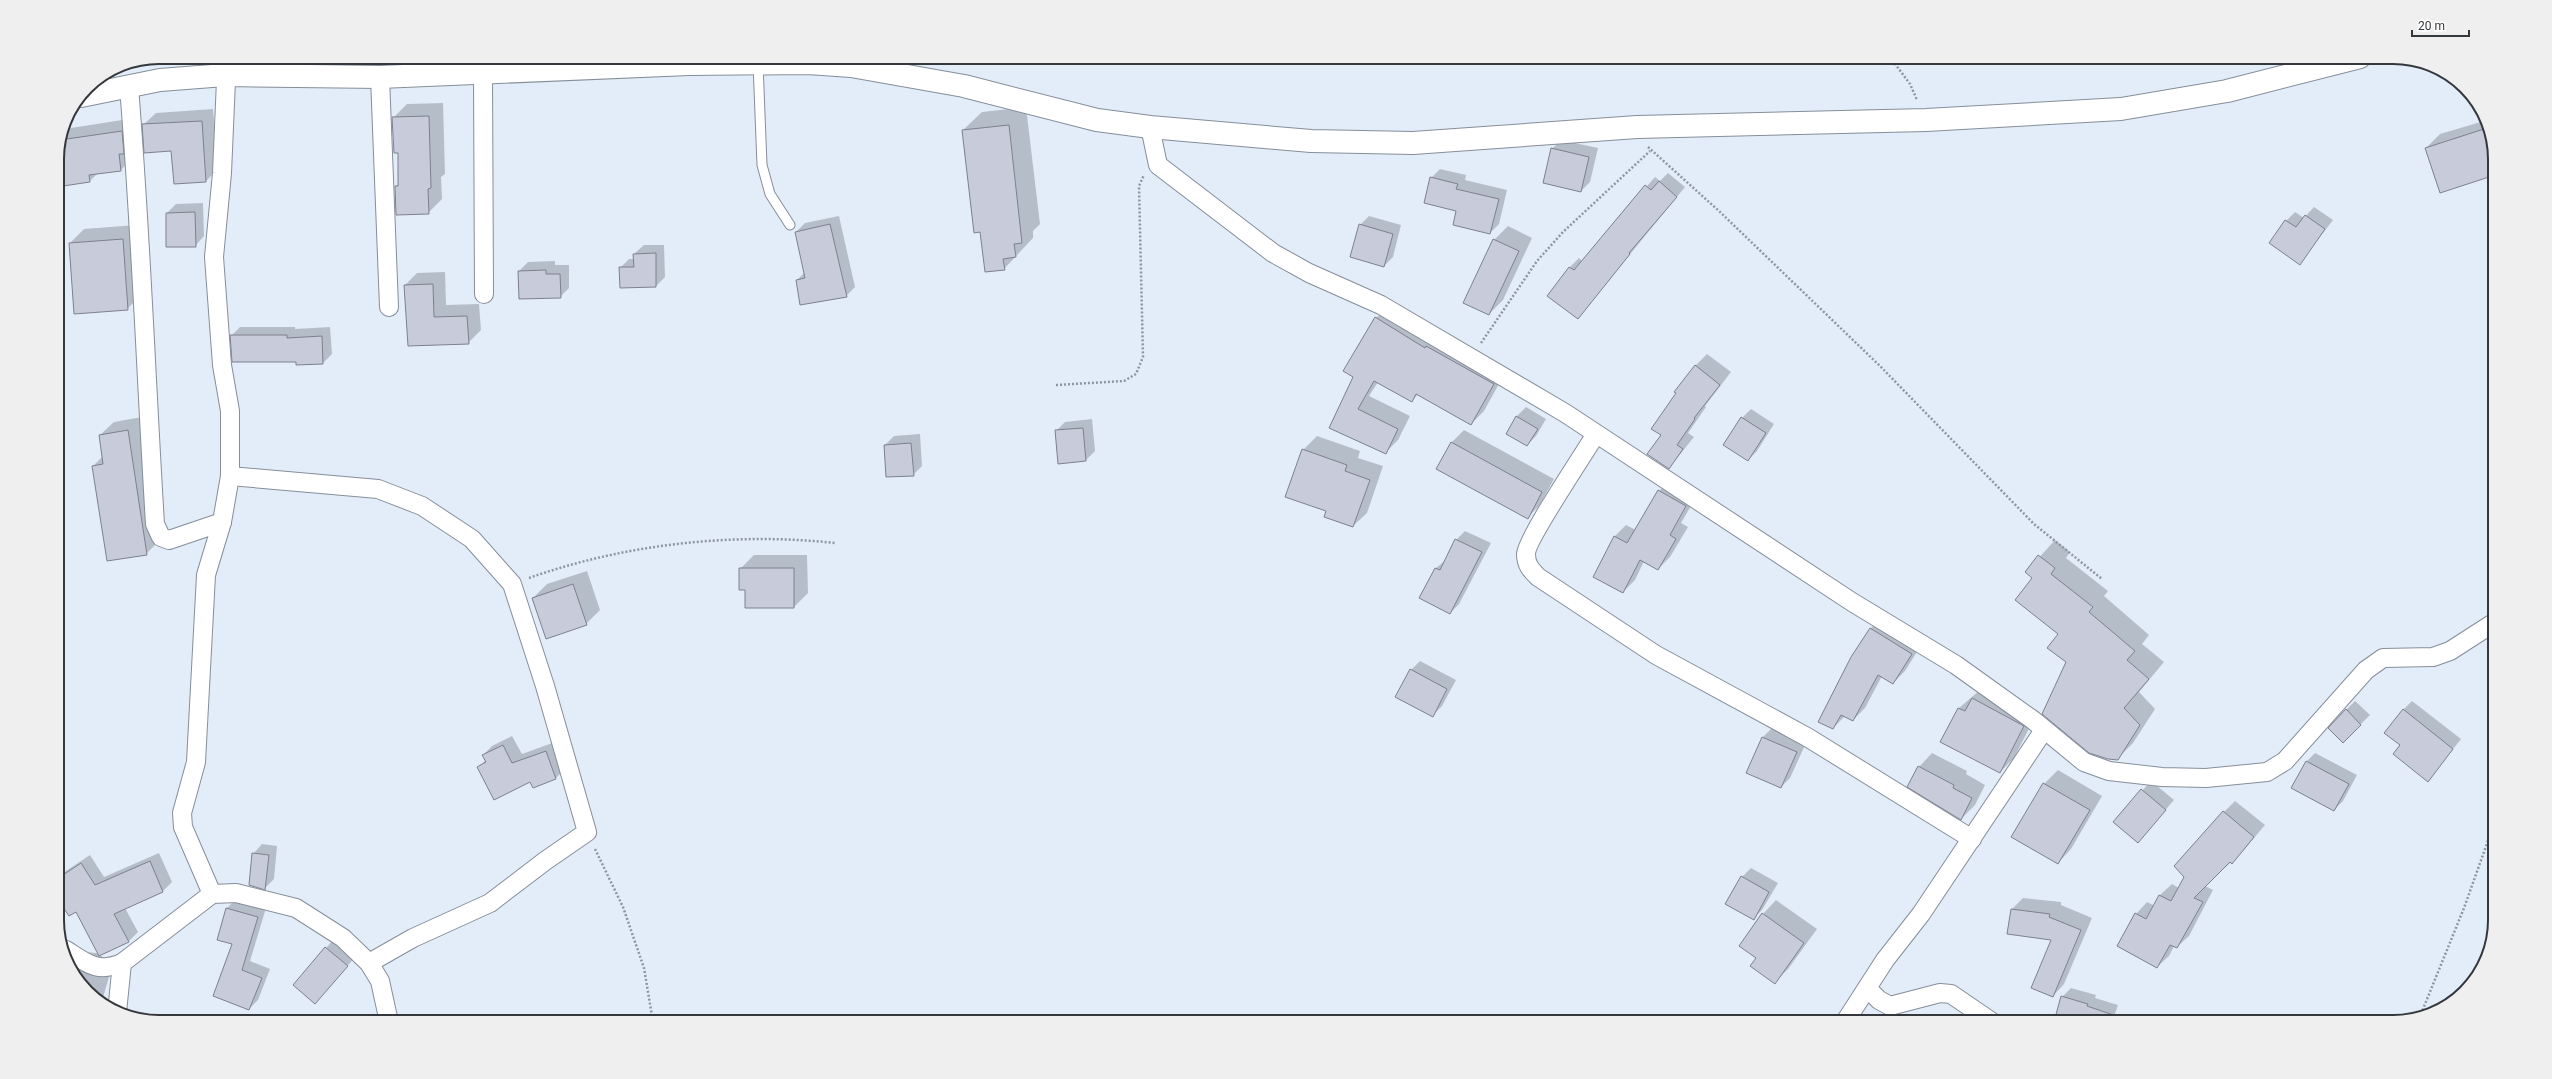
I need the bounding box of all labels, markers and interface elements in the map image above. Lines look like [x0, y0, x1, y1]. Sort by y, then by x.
scale bar [2412, 12, 2469, 38]
text: 20 m [2418, 19, 2445, 33]

